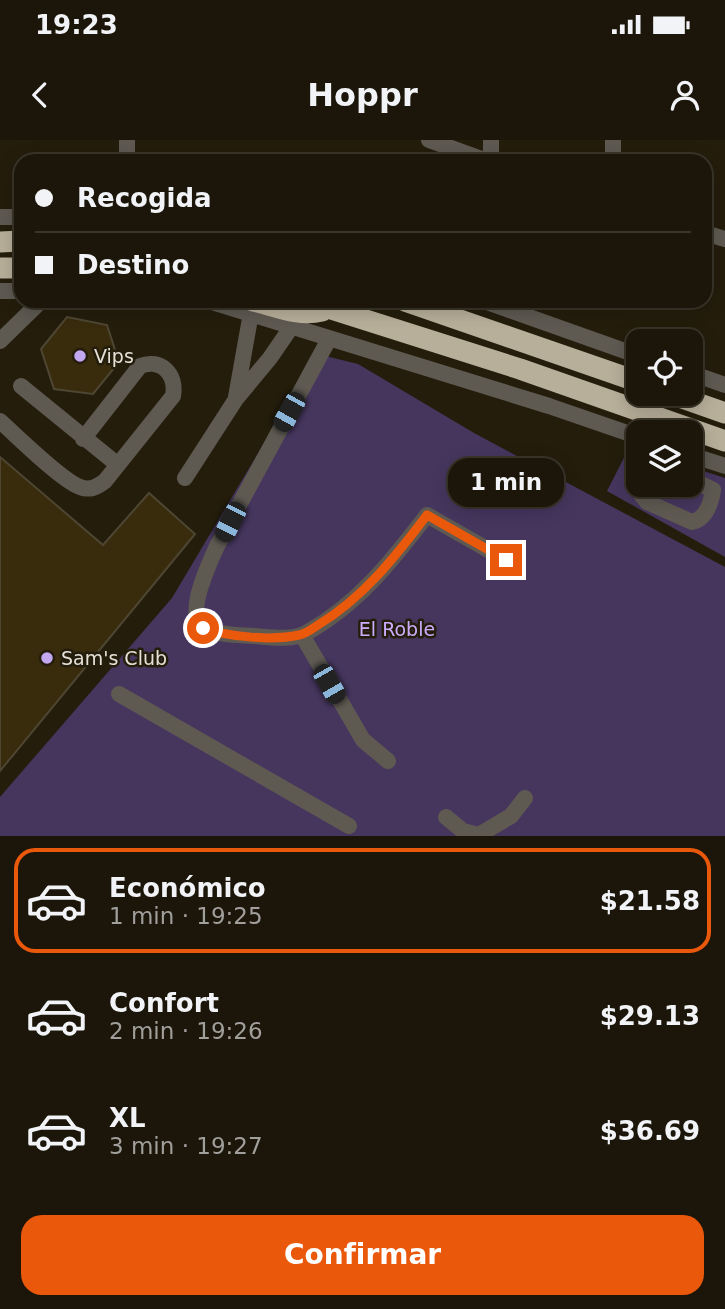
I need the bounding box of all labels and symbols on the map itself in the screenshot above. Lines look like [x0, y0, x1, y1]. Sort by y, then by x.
place label: Vips [94, 345, 134, 367]
marker: Vips [72, 348, 88, 364]
car [270, 389, 309, 435]
callout: 1 min [448, 458, 564, 508]
car [212, 499, 249, 545]
route end [490, 544, 522, 576]
route start [187, 612, 219, 644]
park label: El Roble [359, 618, 435, 640]
place label: Sam's Club [61, 647, 167, 669]
marker: Sam's Club [39, 650, 55, 666]
car [310, 661, 349, 707]

